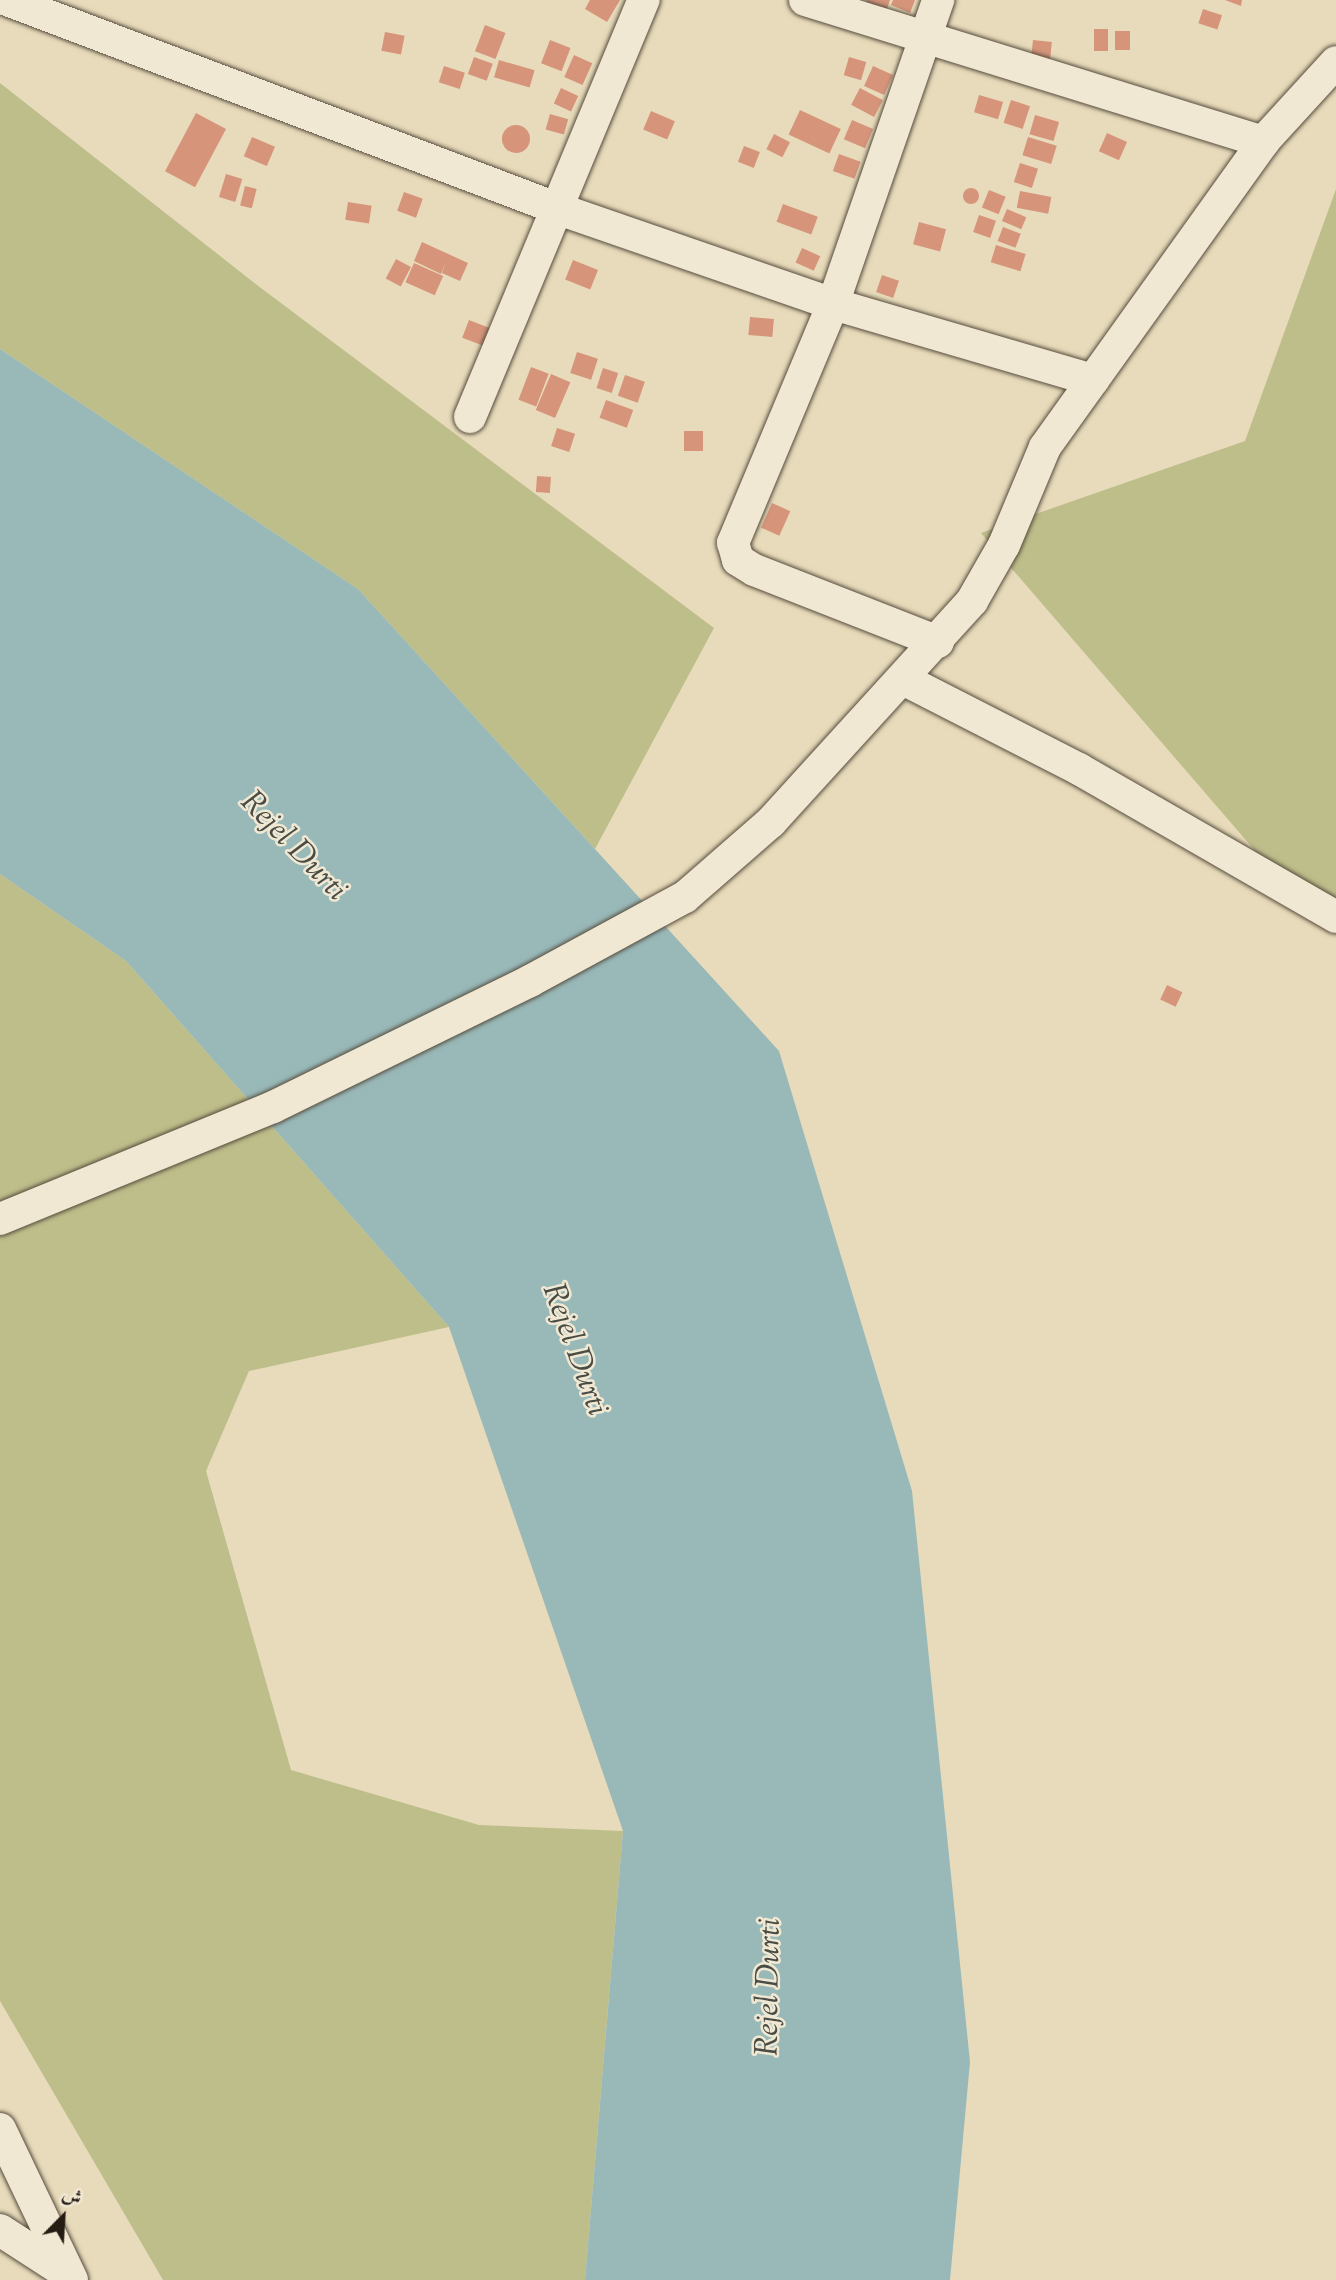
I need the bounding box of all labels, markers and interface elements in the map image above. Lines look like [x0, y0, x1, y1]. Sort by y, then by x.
water label: Rejel Durti [231, 784, 355, 910]
water label: Rejel Durti [532, 1279, 616, 1421]
water label: Rejel Durti [750, 1918, 790, 2056]
text: ش [58, 2181, 86, 2214]
north arrow [28, 2182, 98, 2252]

